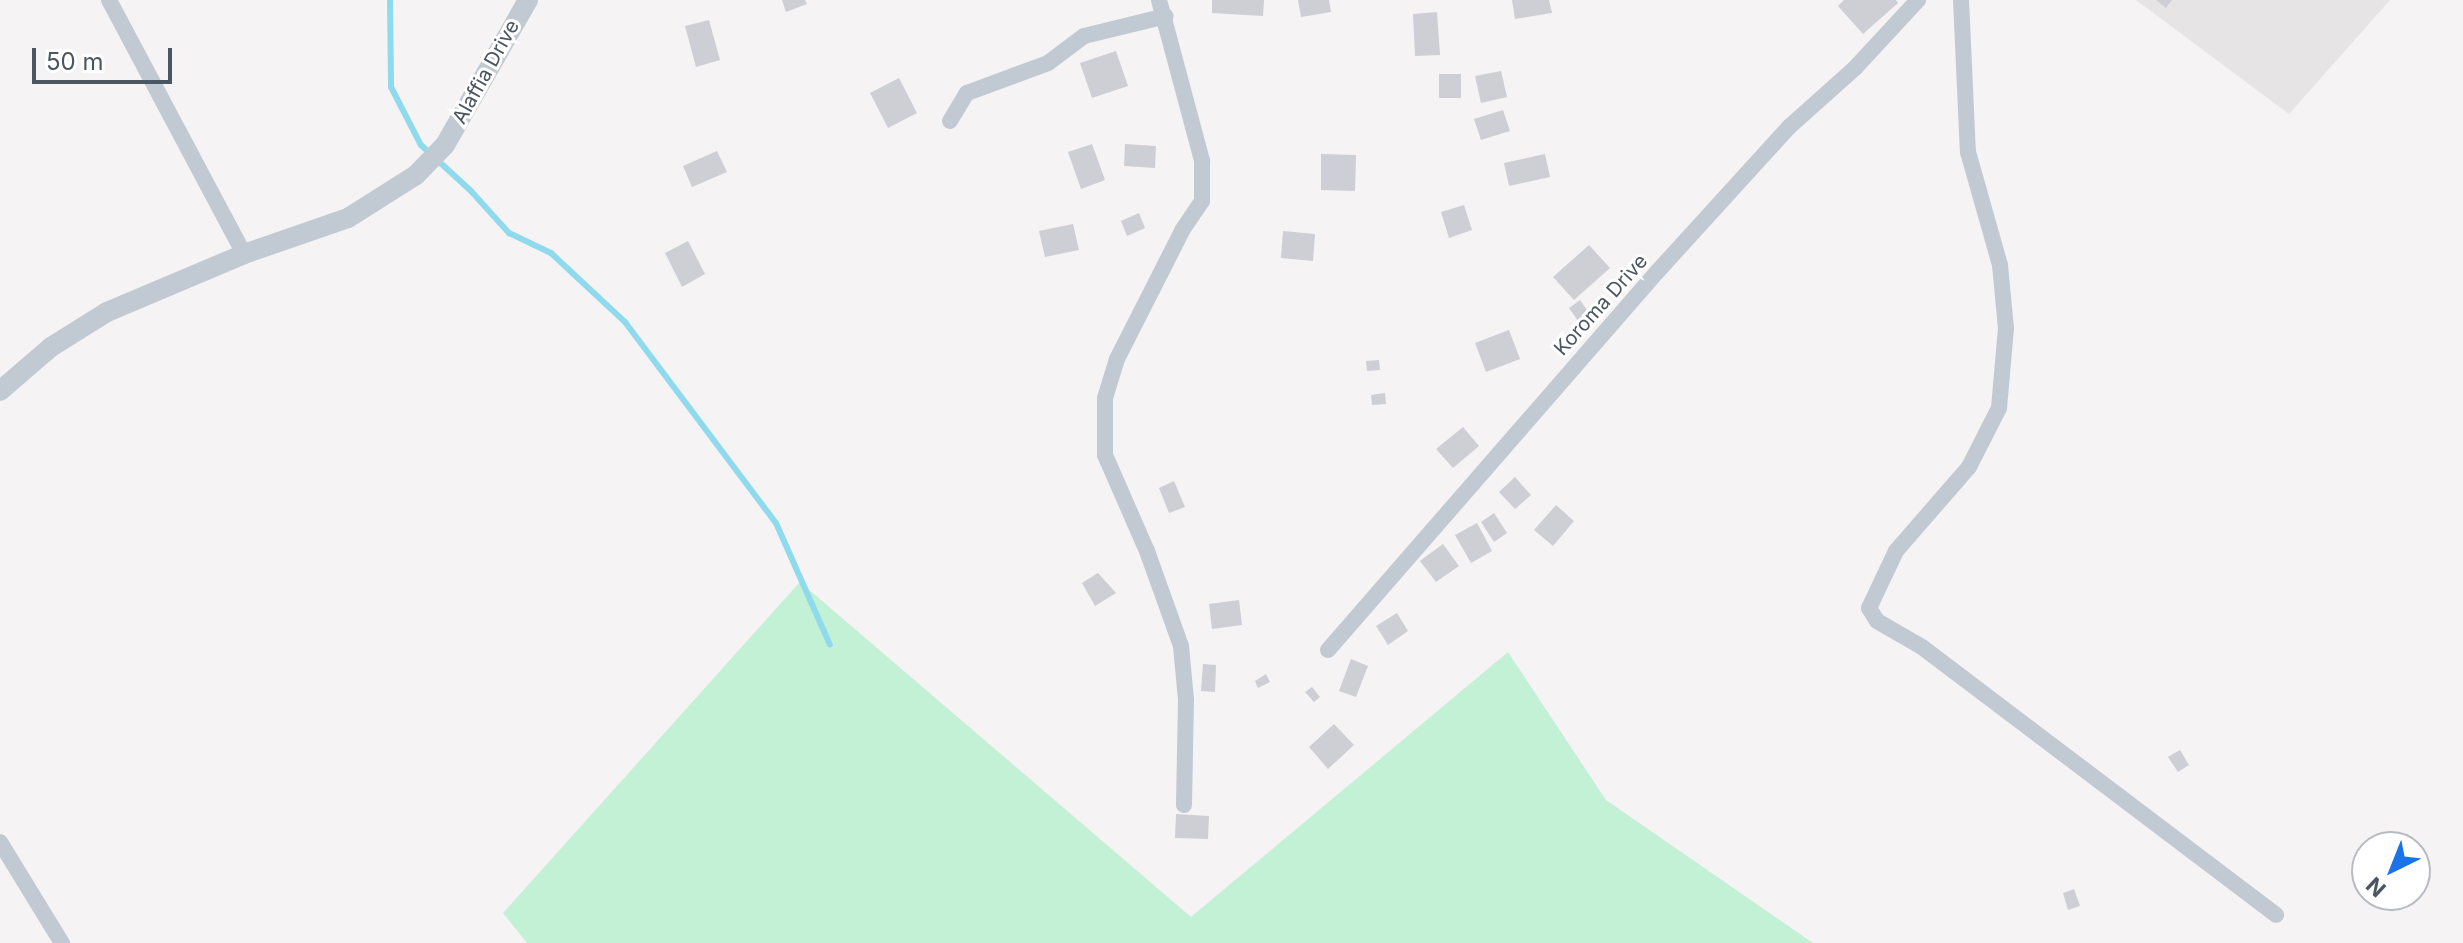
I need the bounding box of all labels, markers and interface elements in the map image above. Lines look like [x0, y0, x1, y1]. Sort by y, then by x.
street label: Alaffia Drive [448, 16, 524, 128]
scale bar [36, 32, 176, 82]
text: 50 m [46, 47, 104, 76]
street label: Koroma Drive [1549, 249, 1653, 361]
north arrow [2351, 831, 2431, 911]
text: N [2361, 872, 2391, 902]

